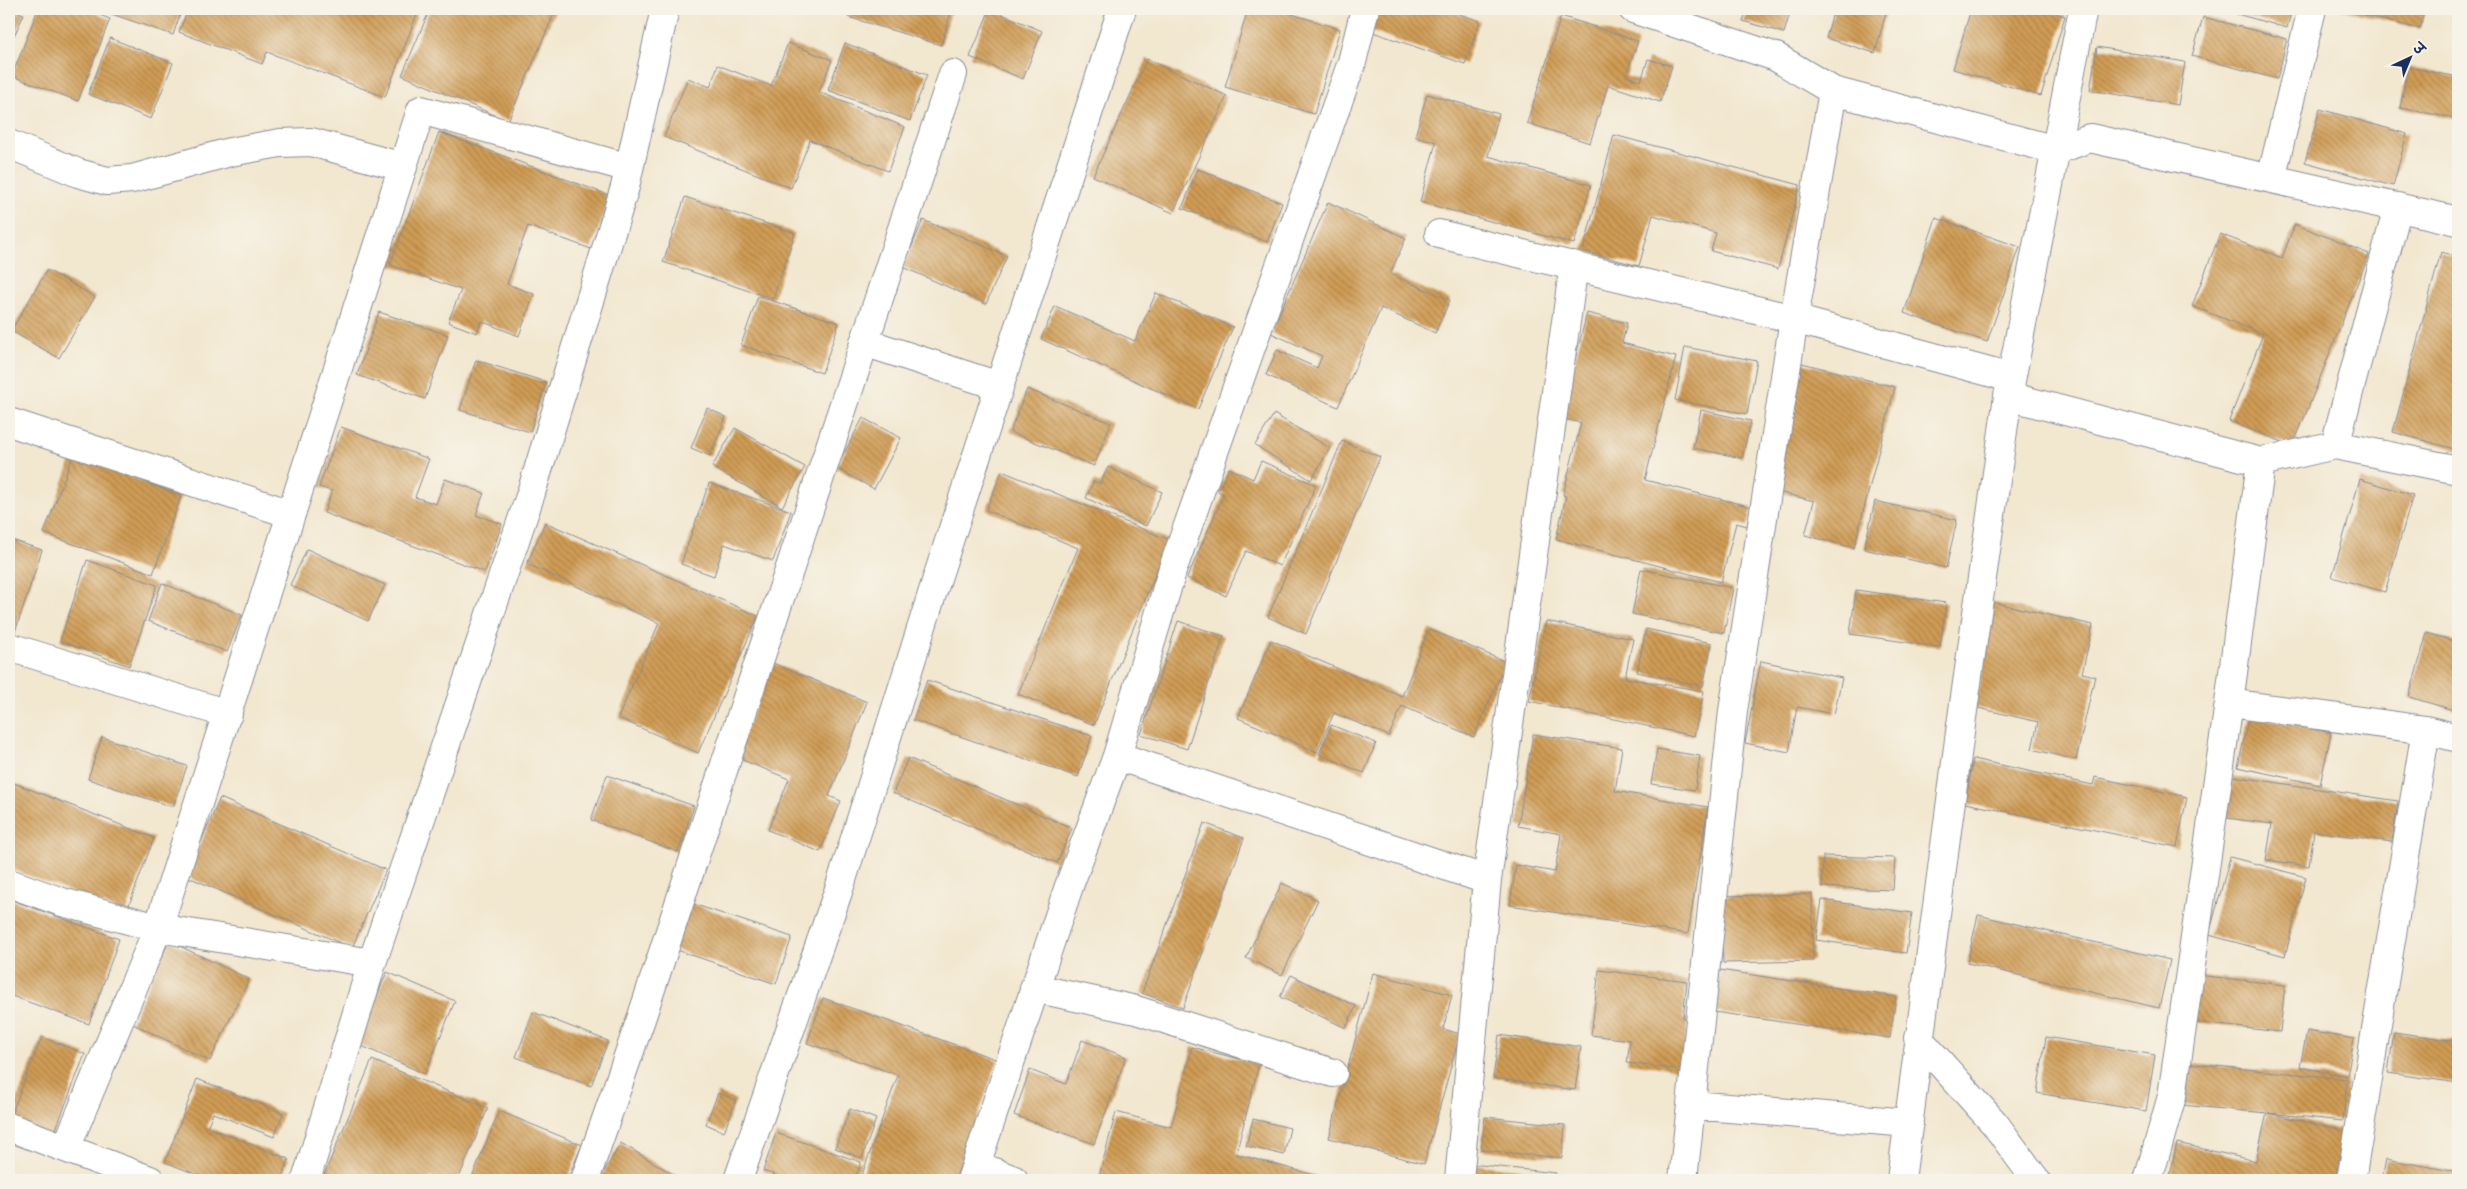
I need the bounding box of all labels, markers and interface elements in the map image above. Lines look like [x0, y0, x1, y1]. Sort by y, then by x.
north arrow [2384, 32, 2434, 82]
text: उ [2407, 36, 2431, 60]

